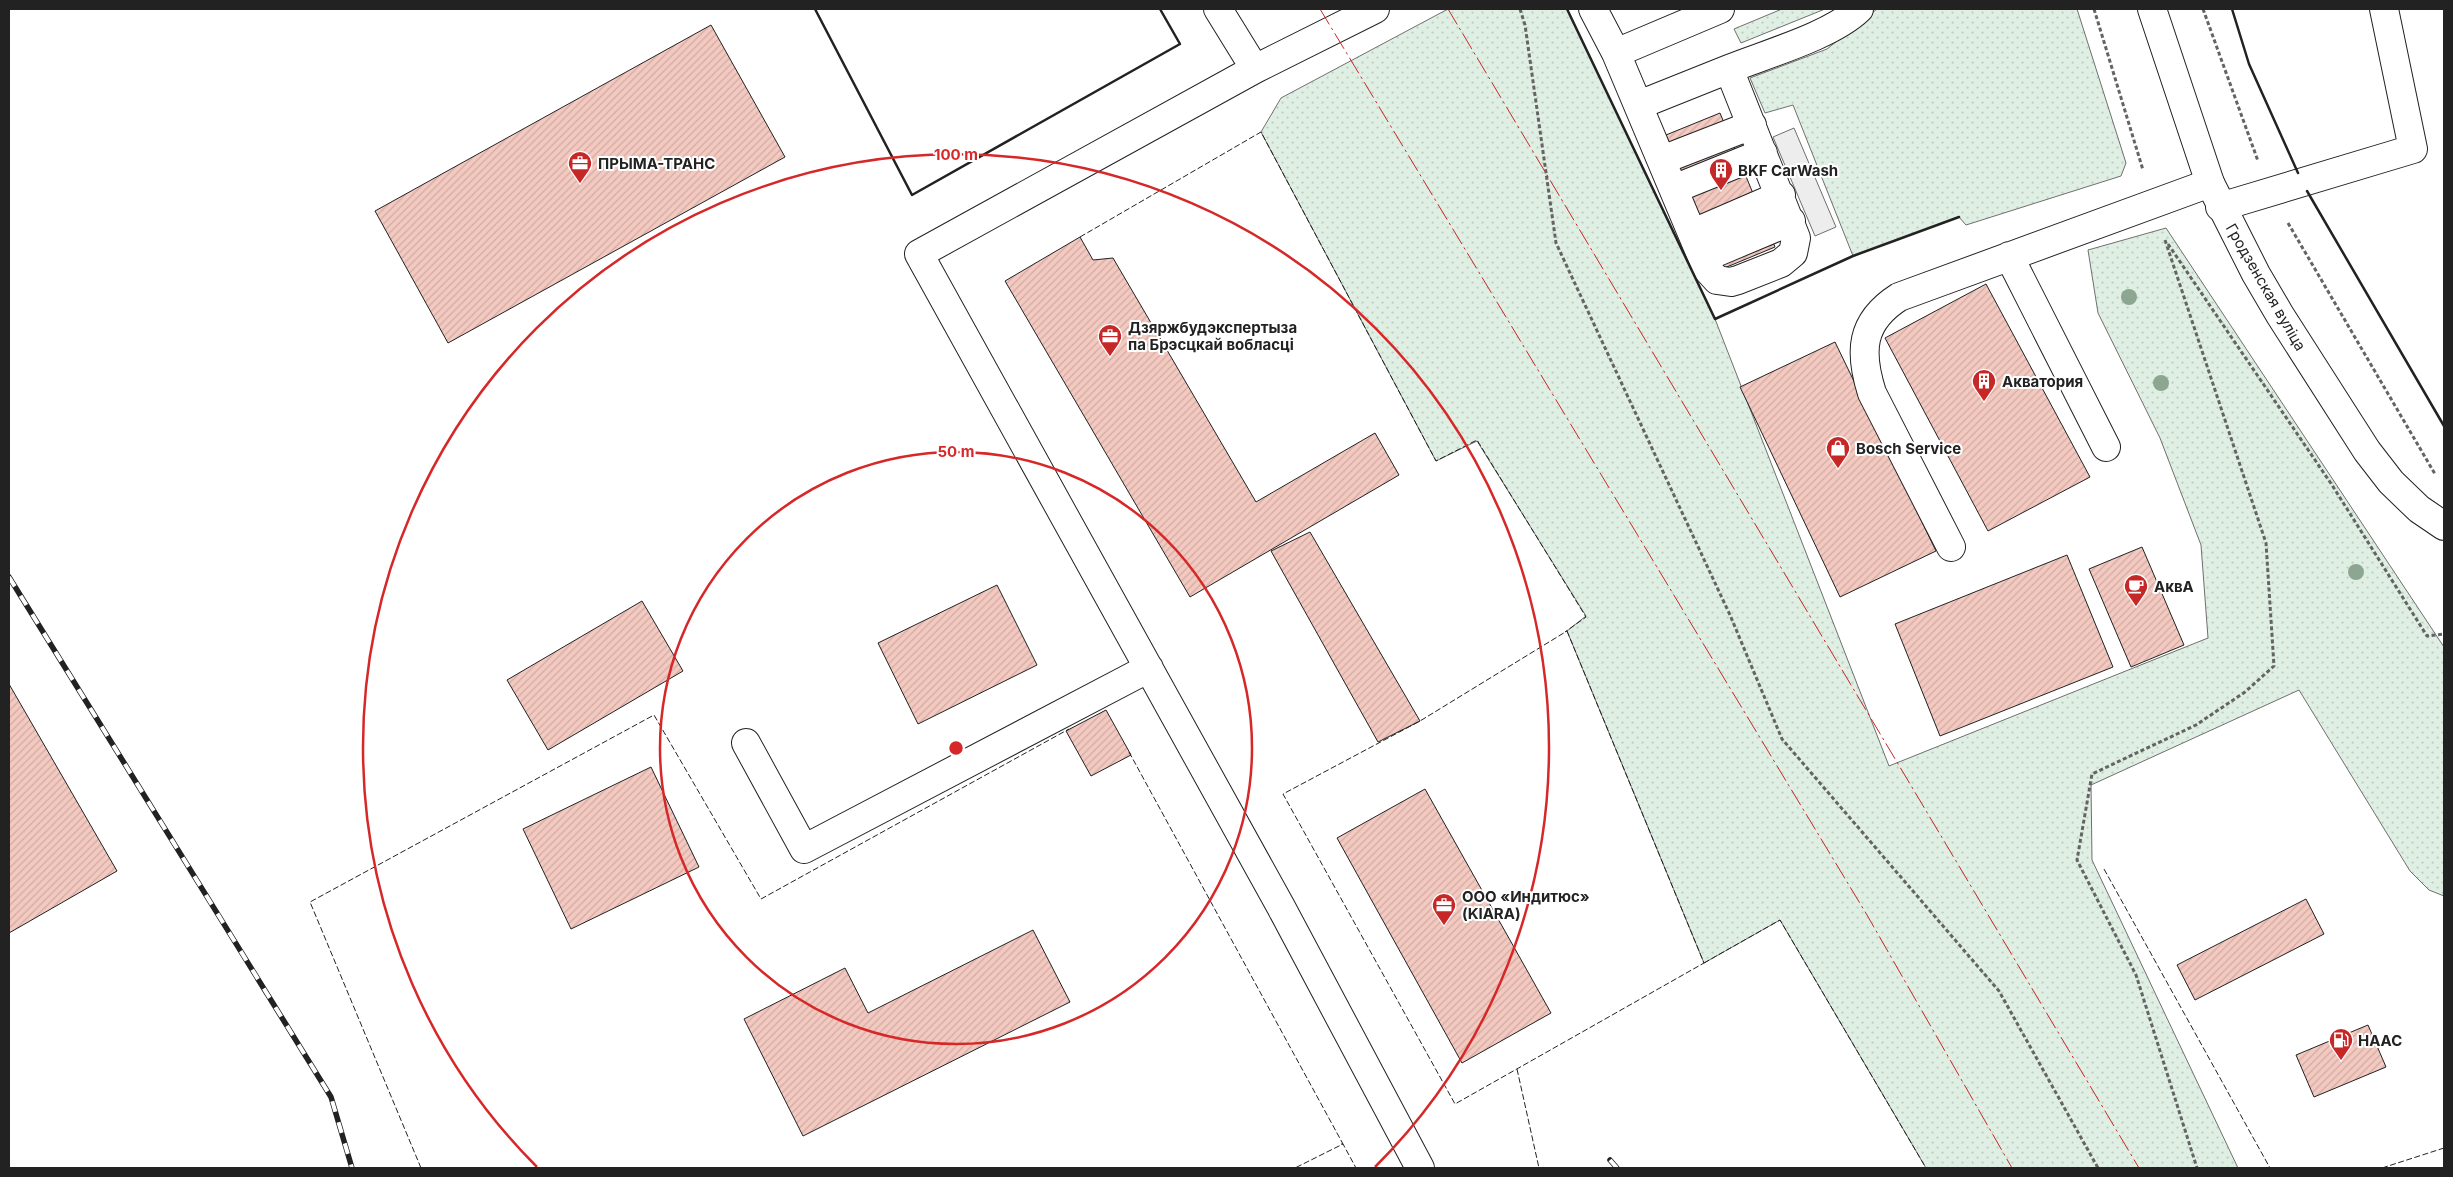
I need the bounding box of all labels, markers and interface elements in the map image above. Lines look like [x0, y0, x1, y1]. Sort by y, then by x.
text: 100 m [934, 145, 978, 164]
office icon: ПРЫМА-ТРАНС [567, 150, 593, 184]
place label: ПРЫМА-ТРАНС [598, 154, 715, 173]
building icon: BKF CarWash [1708, 157, 1734, 191]
place label: BKF CarWash [1738, 161, 1838, 180]
street label: Гродзенская вуліца [2222, 220, 2310, 354]
place label: Дзяржбудэкспертыза па Брэсцкай вобласці [1128, 318, 1297, 354]
office icon: Дзяржбудэкспертыза па Брэсцкай вобласці [1097, 323, 1123, 357]
building icon: Акватория [1971, 368, 1997, 402]
place label: Акватория [2002, 372, 2083, 391]
shop icon: Bosch Service [1825, 435, 1851, 469]
place label: Bosch Service [1856, 439, 1961, 458]
text: 50 m [938, 442, 974, 461]
cafe icon: АквА [2123, 573, 2149, 607]
place label: АквА [2154, 577, 2194, 596]
centre of rings [947, 739, 965, 757]
place label: ООО «Индитюс» (KIARA) [1462, 887, 1590, 923]
office icon: ООО «Индитюс» (KIARA) [1431, 892, 1457, 926]
fuel station icon: НААС [2328, 1027, 2354, 1061]
place label: НААС [2358, 1031, 2402, 1050]

